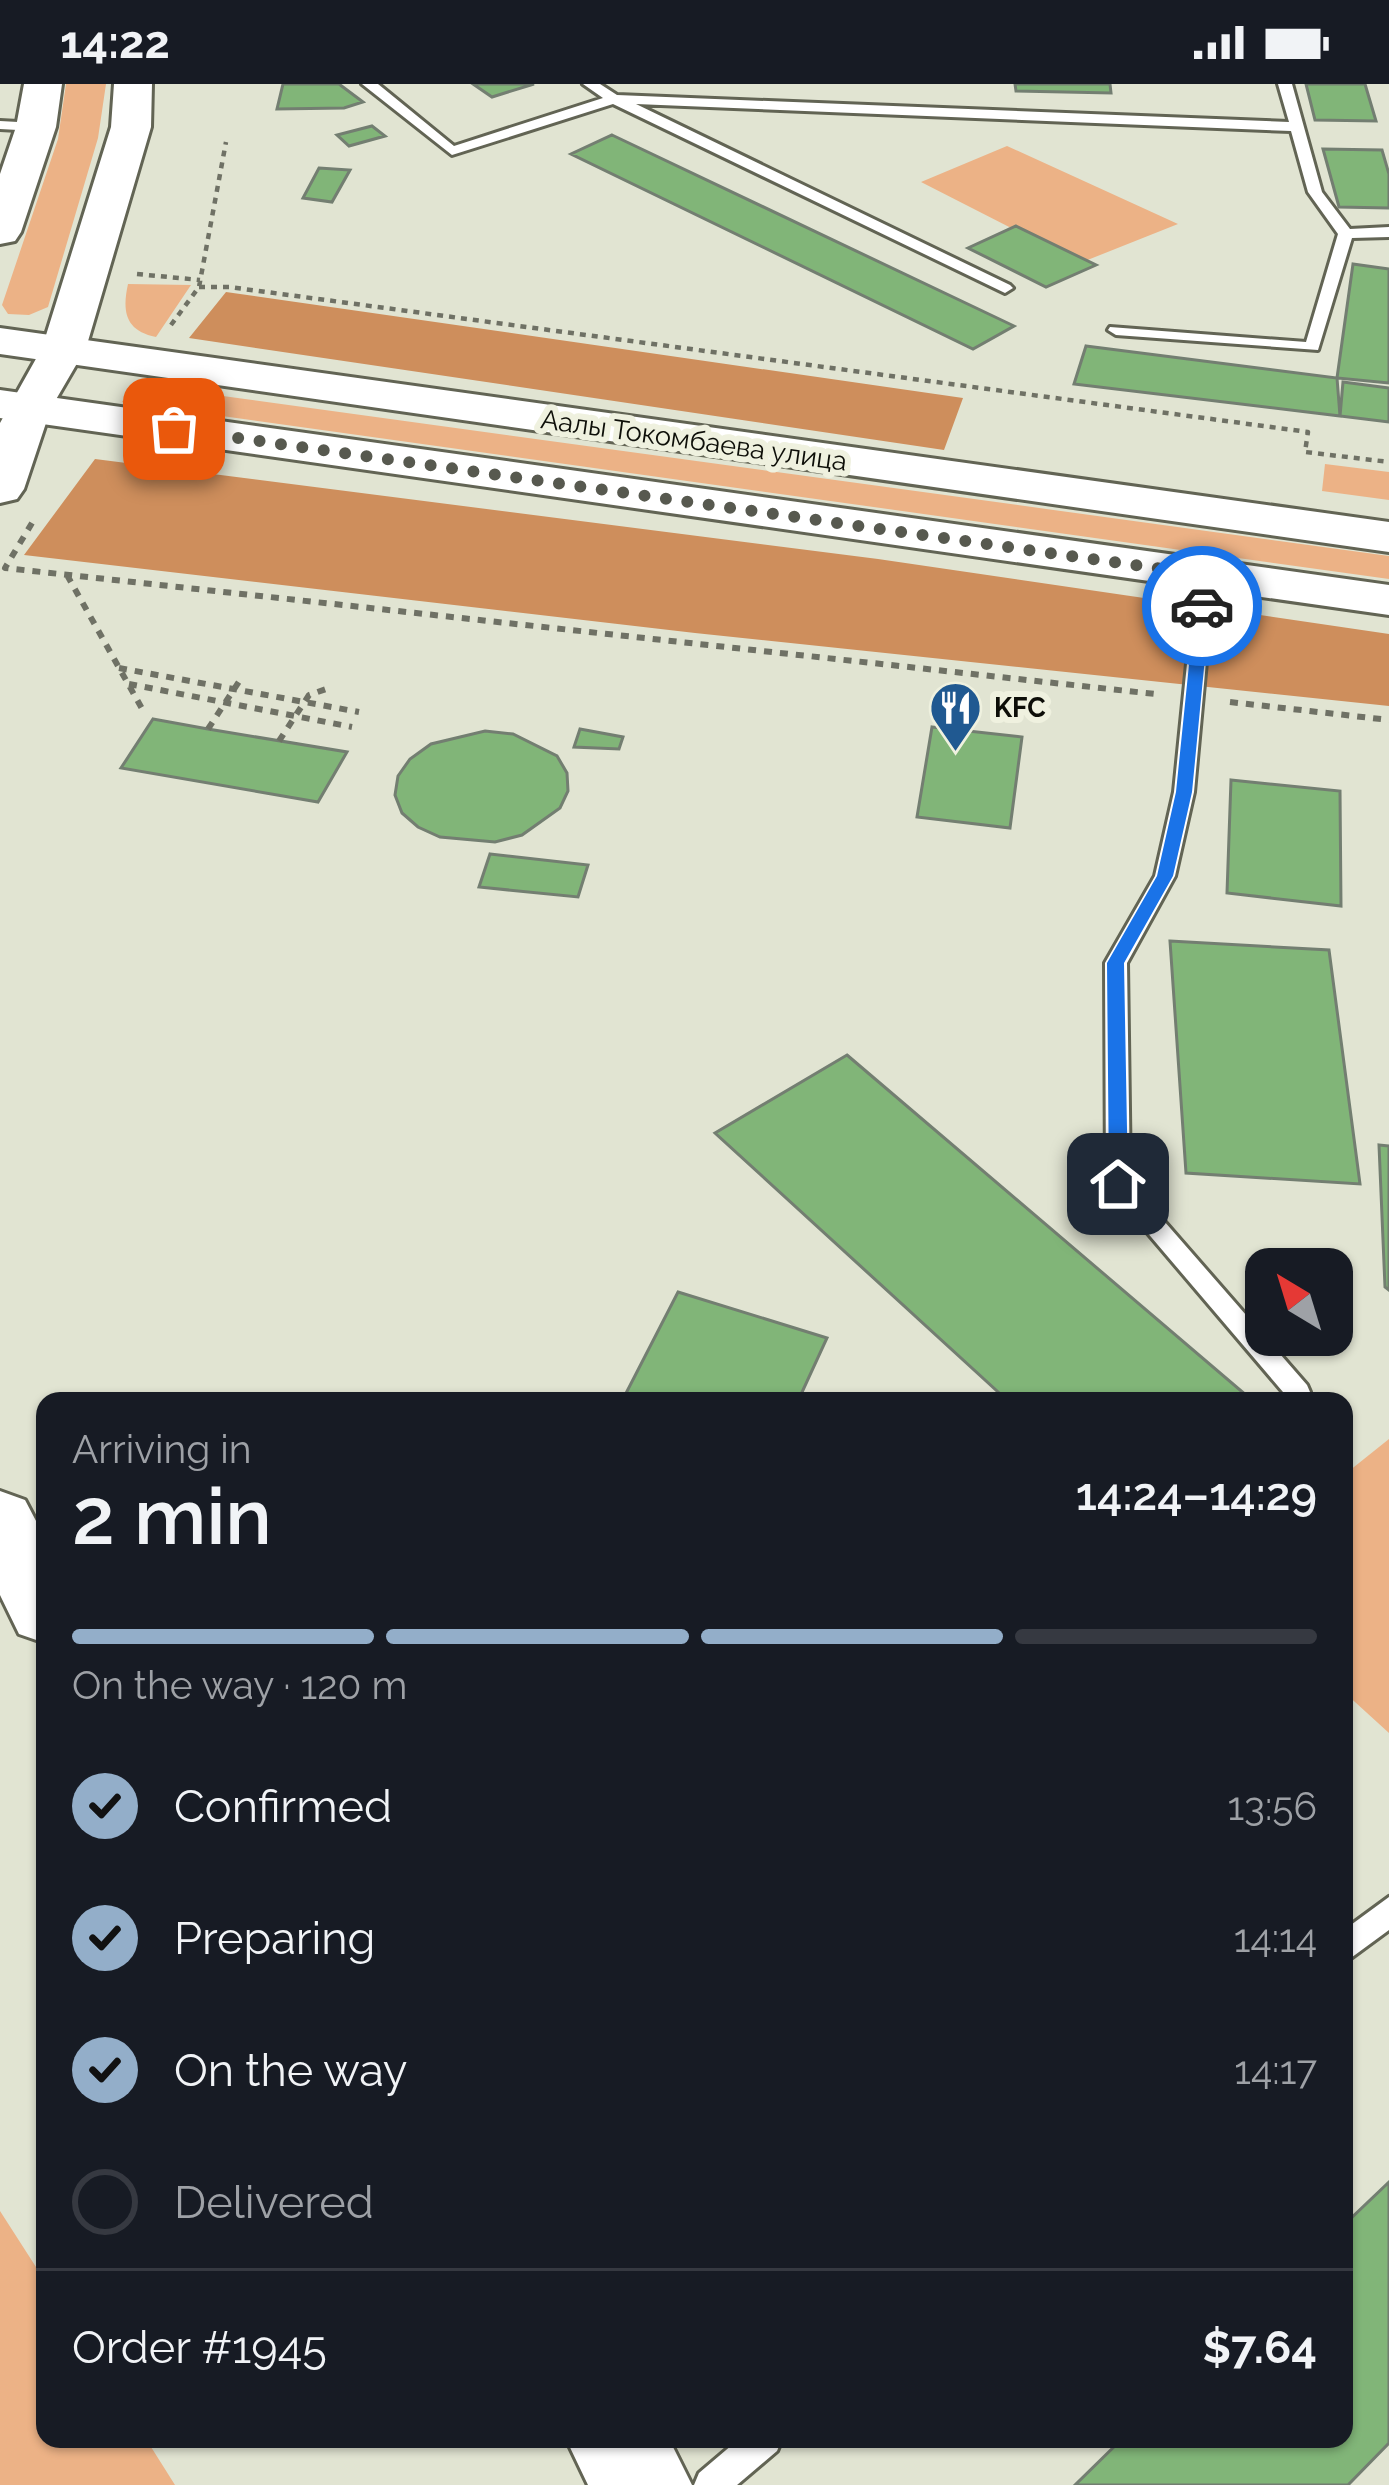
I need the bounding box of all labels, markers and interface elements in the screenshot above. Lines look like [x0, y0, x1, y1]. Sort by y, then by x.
text: 14:22 [60, 16, 170, 69]
pin [123, 378, 225, 480]
icon: bag [141, 396, 207, 462]
street label: Аалы Токомбаева улица [539, 403, 849, 477]
courier [1142, 546, 1262, 666]
icon: car [1169, 573, 1235, 639]
restaurant icon: KFC [927, 679, 983, 753]
place label: KFC [994, 692, 1046, 723]
pin [1067, 1133, 1169, 1235]
icon: home [1085, 1151, 1151, 1217]
north arrow [1245, 1248, 1353, 1356]
map controls [1245, 1248, 1353, 1356]
text: Arriving in [72, 1426, 252, 1472]
text: 14:24–14:29 [1076, 1468, 1317, 1521]
text: 2 min [72, 1471, 272, 1562]
text: On the way · 120 m [72, 1662, 407, 1708]
icon: check [72, 1773, 138, 1839]
text: Confirmed [174, 1780, 392, 1833]
text: 13:56 [1227, 1783, 1317, 1829]
icon: check [72, 1905, 138, 1971]
text: Preparing [174, 1912, 375, 1965]
text: 14:14 [1234, 1915, 1317, 1961]
icon: check [72, 2037, 138, 2103]
text: On the way [174, 2044, 408, 2097]
text: 14:17 [1234, 2047, 1317, 2093]
text: Delivered [174, 2176, 374, 2229]
text: Order #1945 [72, 2321, 327, 2374]
text: $7.64 [1203, 2321, 1317, 2374]

